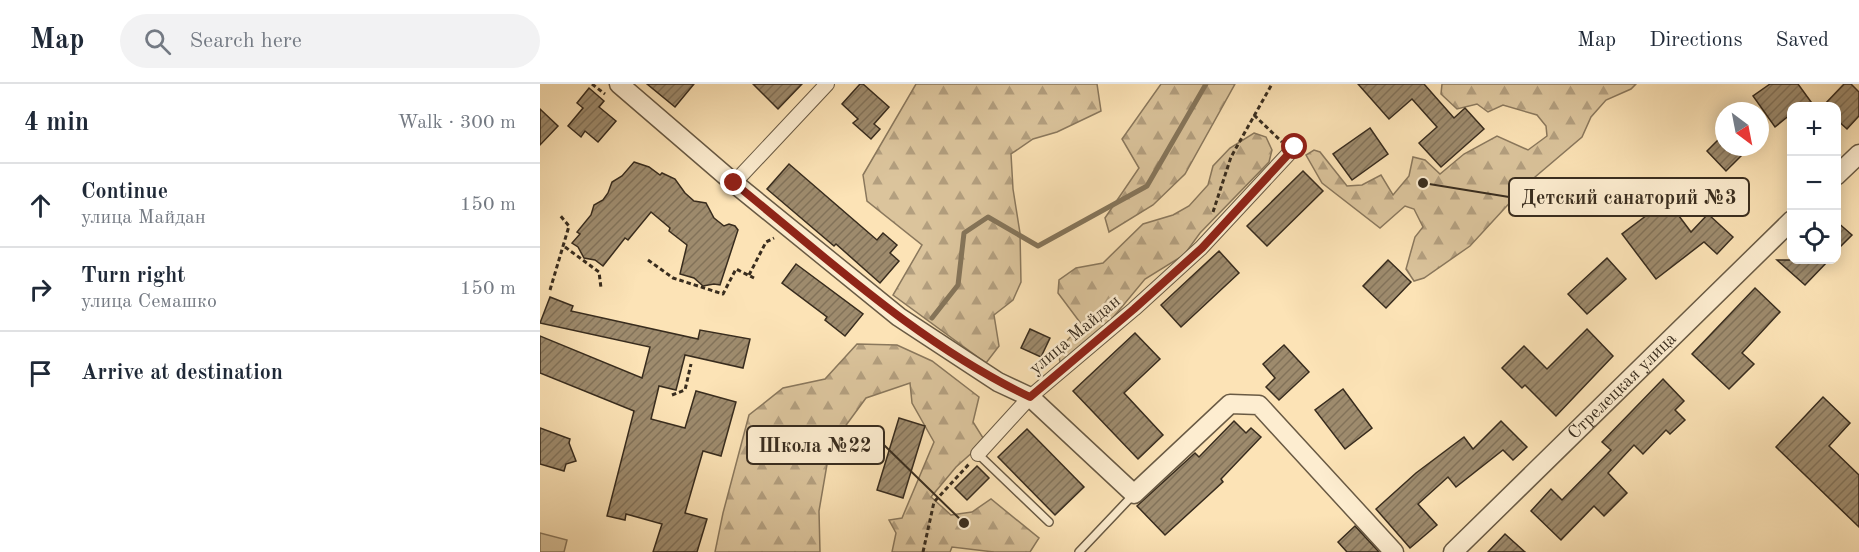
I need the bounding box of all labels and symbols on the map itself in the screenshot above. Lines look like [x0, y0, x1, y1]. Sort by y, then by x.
north arrow [1715, 102, 1769, 156]
route start [1281, 133, 1307, 159]
route end [720, 169, 746, 195]
callout: Детский санаторий №3 [1509, 178, 1749, 216]
text: Детский санаторий №3 [1521, 189, 1737, 209]
street label: улица Майдан [1026, 292, 1124, 378]
street label: Стрелецкая улица [1565, 329, 1680, 443]
callout: Школа №22 [747, 426, 884, 464]
text: Школа №22 [758, 437, 872, 457]

